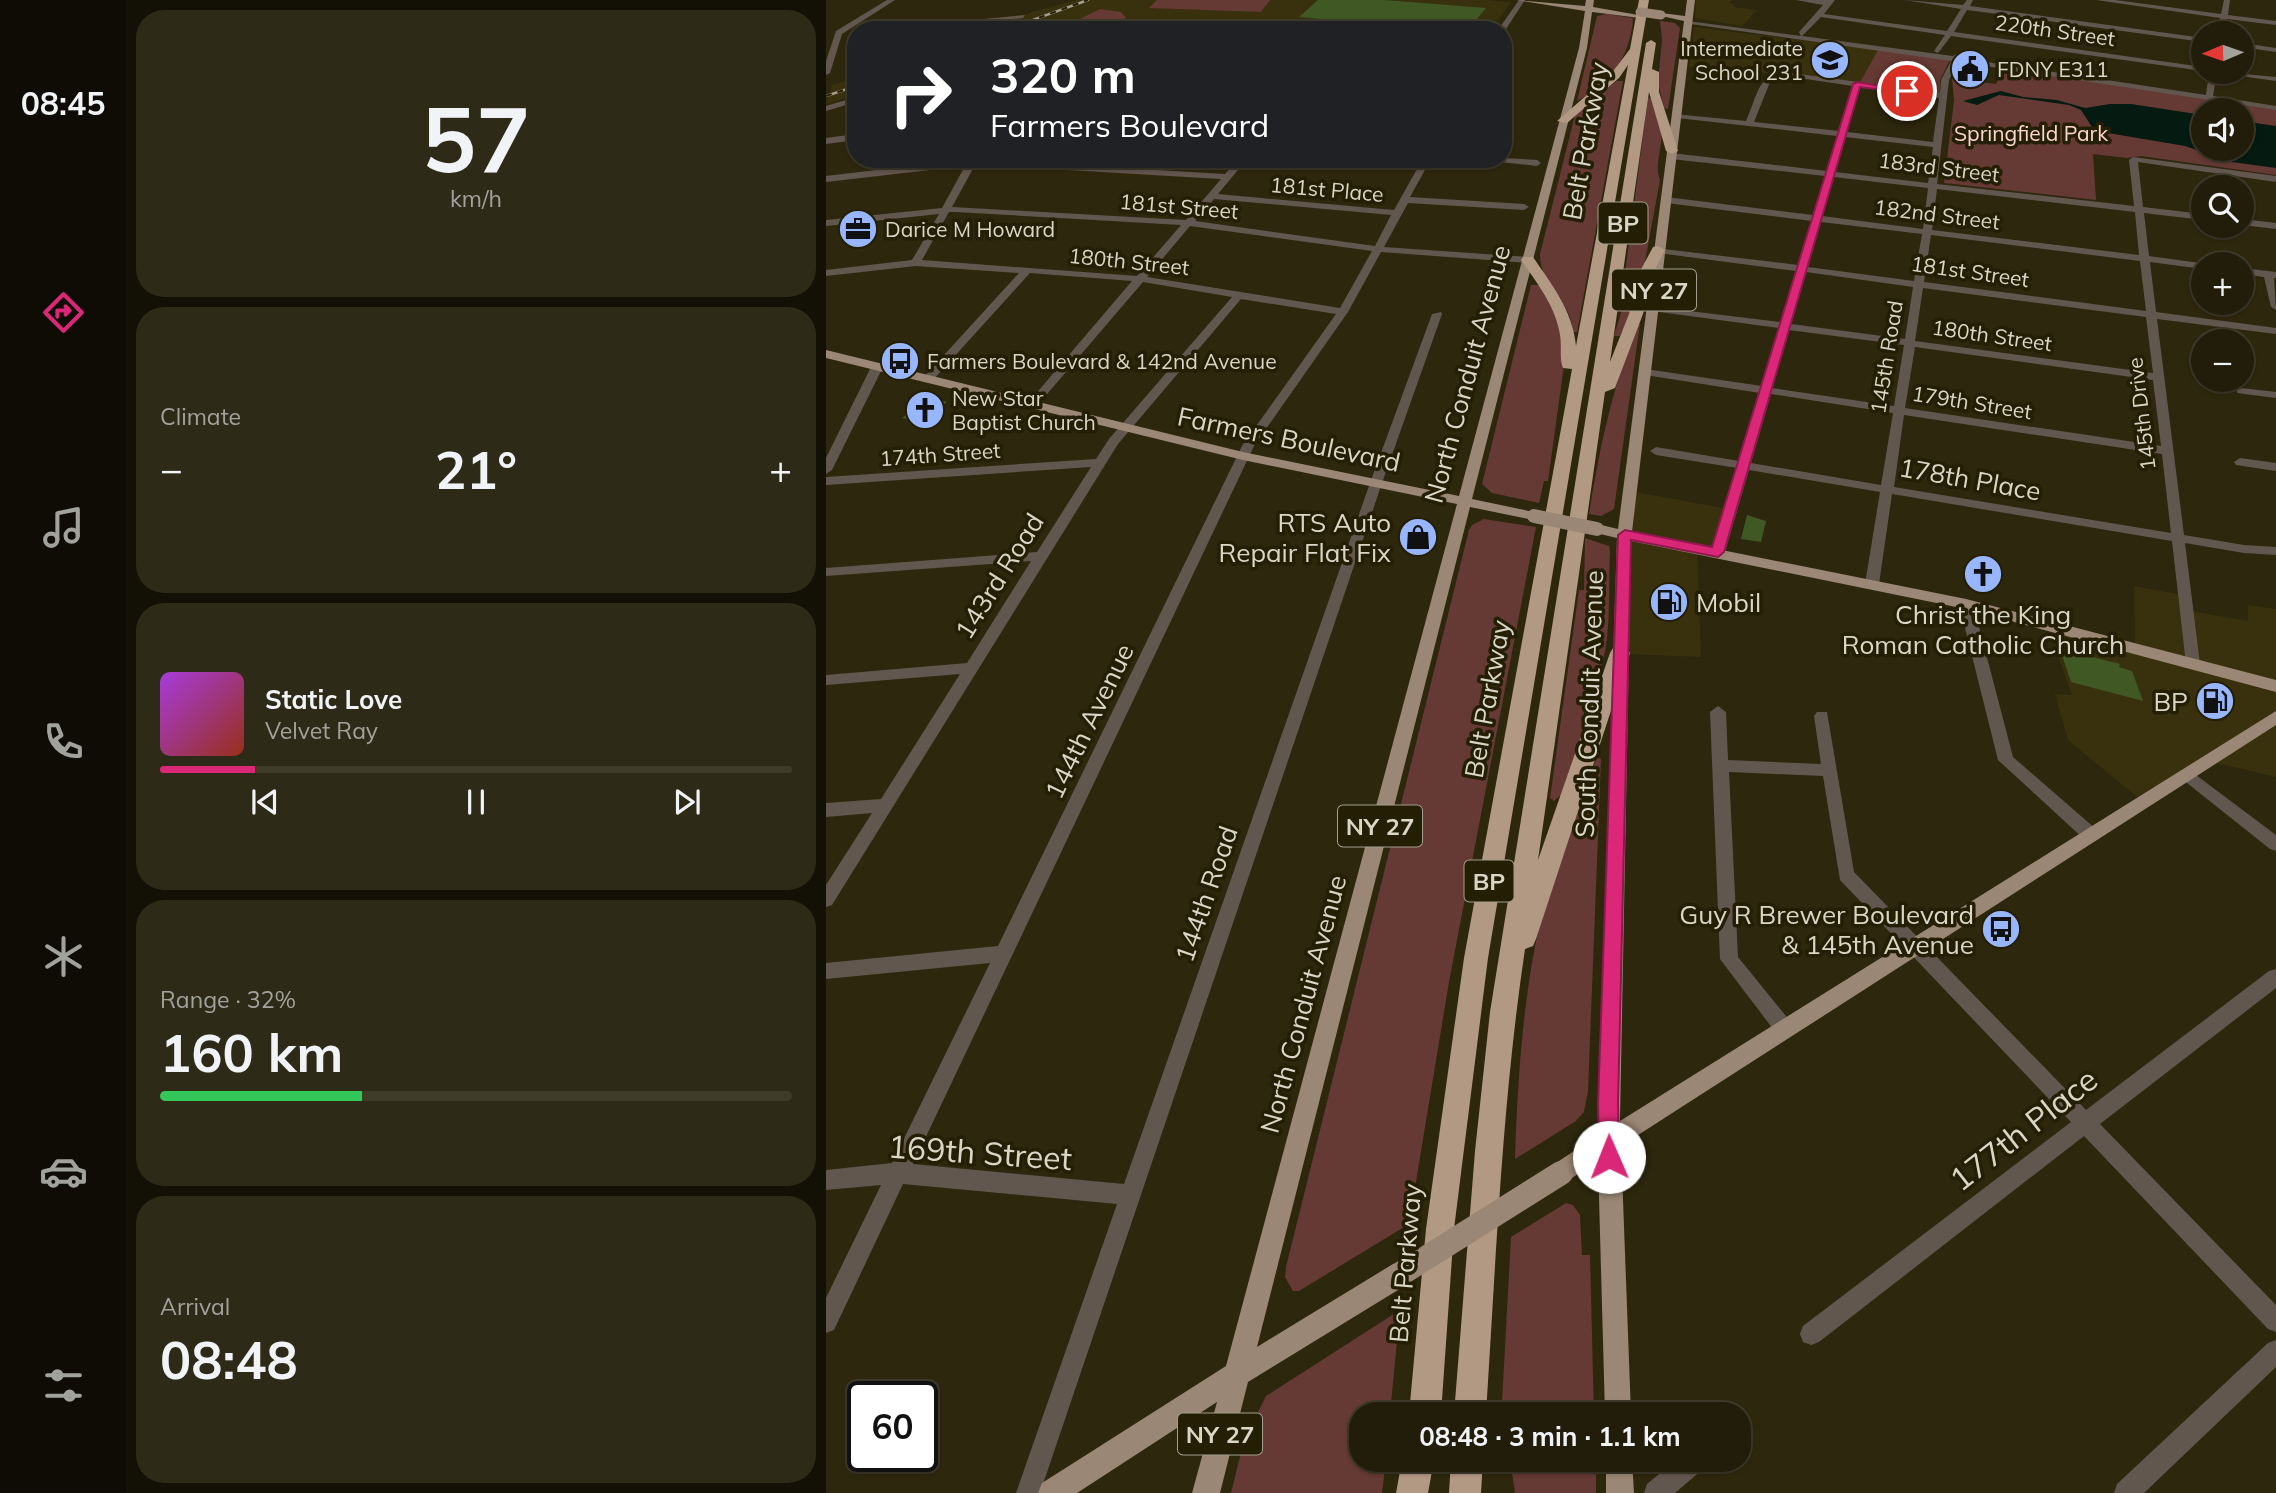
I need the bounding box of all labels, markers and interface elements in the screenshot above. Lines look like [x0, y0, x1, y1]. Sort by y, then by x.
street label: 220th Street [1993, 9, 2117, 51]
north arrow [2191, 21, 2254, 84]
map controls [2191, 21, 2254, 392]
place label: Intermediate School 231 [1680, 35, 1803, 85]
school or university icon: Intermediate School 231 [1809, 39, 1851, 81]
text: 320 m [990, 44, 1136, 105]
public building icon: FDNY E311 [1949, 48, 1991, 90]
icon: right [875, 49, 966, 140]
place label: FDNY E311 [1997, 56, 2109, 82]
street label: Belt Parkway [1555, 59, 1615, 223]
pin [1877, 61, 1937, 121]
icon: arrive [1888, 72, 1926, 110]
text: 57 [421, 81, 531, 195]
text: 08:45 [21, 83, 105, 123]
button: sound [2191, 98, 2254, 161]
text: Farmers Boulevard [990, 105, 1269, 145]
park label: Springfield Park [1954, 120, 2108, 146]
street label: 183rd Street [1877, 147, 2001, 187]
street label: 181st Place [1269, 171, 1385, 207]
button: search [2191, 175, 2254, 238]
text: km/h [450, 184, 502, 213]
street label: 181st Street [1119, 188, 1239, 224]
street label: 182nd Street [1873, 193, 2001, 235]
road number: BP [1598, 202, 1648, 244]
office icon: Darice M Howard [837, 208, 879, 250]
place label: Darice M Howard [885, 216, 1055, 242]
street label: North Conduit Avenue [1417, 241, 1517, 507]
street label: 180th Street [1067, 242, 1191, 280]
street label: 181st Street [1909, 250, 2031, 292]
button: + [2191, 252, 2254, 315]
road number: NY 27 [1612, 270, 1696, 310]
icon: directions [39, 288, 88, 337]
street label: 145th Road [1864, 298, 1908, 416]
street label: 180th Street [1930, 314, 2054, 356]
button: − [2191, 329, 2254, 392]
bus stop icon: Farmers Boulevard & 142nd Avenue [879, 340, 921, 382]
place label: Farmers Boulevard & 142nd Avenue [927, 348, 1277, 374]
street label: 145th Drive [2121, 356, 2161, 472]
street label: 179th Street [1910, 380, 2034, 424]
place label: New Star Baptist Church [952, 385, 1096, 435]
church icon: New Star Baptist Church [904, 389, 946, 431]
street label: Farmers Boulevard [1175, 399, 1403, 479]
text: Climate [160, 402, 241, 431]
text: 21° [435, 437, 517, 502]
street label: 174th Street [879, 437, 1001, 471]
text: − [160, 445, 183, 493]
text: + [769, 445, 792, 493]
street label: 178th Place [1897, 450, 2043, 508]
icon: music [39, 503, 88, 552]
place label: RTS Auto Repair Flat Fix [1219, 506, 1391, 569]
street label: 143rd Road [947, 507, 1051, 645]
shop icon: RTS Auto Repair Flat Fix [1397, 516, 1439, 558]
church icon: Christ the King Roman Catholic Church [1962, 553, 2004, 595]
street label: South Conduit Avenue [1568, 570, 1610, 838]
fuel station icon: Mobil [1648, 581, 1690, 623]
place label: Mobil [1696, 586, 1761, 619]
place label: Christ the King Roman Catholic Church [1842, 598, 2124, 661]
street label: Belt Parkway [1457, 617, 1517, 781]
street label: 144th Avenue [1037, 638, 1141, 804]
fuel station icon: BP [2194, 680, 2236, 722]
text: Static Love [265, 683, 402, 716]
place label: BP [2153, 685, 2188, 718]
text: Velvet Ray [265, 716, 378, 745]
icon: phone [39, 717, 88, 766]
icon: previous [246, 783, 284, 821]
icon: pause [457, 783, 495, 821]
icon: next [668, 783, 706, 821]
road number: NY 27 [1338, 806, 1422, 846]
street label: 144th Road [1167, 822, 1245, 966]
road number: BP [1464, 860, 1514, 902]
street label: North Conduit Avenue [1253, 871, 1353, 1137]
place label: Guy R Brewer Boulevard & 145th Avenue [1679, 898, 1974, 961]
bus stop icon: Guy R Brewer Boulevard & 145th Avenue [1980, 908, 2022, 950]
icon: climate [39, 932, 88, 981]
text: Range · 32% [160, 985, 296, 1014]
text: 160 km [160, 1020, 343, 1085]
street label: 177th Place [1941, 1059, 2105, 1199]
position arrow [1572, 1120, 1646, 1194]
street label: 169th Street [887, 1126, 1073, 1178]
icon: car [39, 1147, 88, 1196]
street label: Belt Parkway [1382, 1182, 1428, 1344]
text: Arrival [160, 1292, 230, 1321]
text: 08:48 [160, 1327, 298, 1392]
icon: filters [39, 1361, 88, 1410]
speed limit sign: 60 [847, 1381, 938, 1472]
road number: NY 27 [1178, 1414, 1262, 1454]
text: 08:48 · 3 min · 1.1 km [1419, 1420, 1681, 1453]

